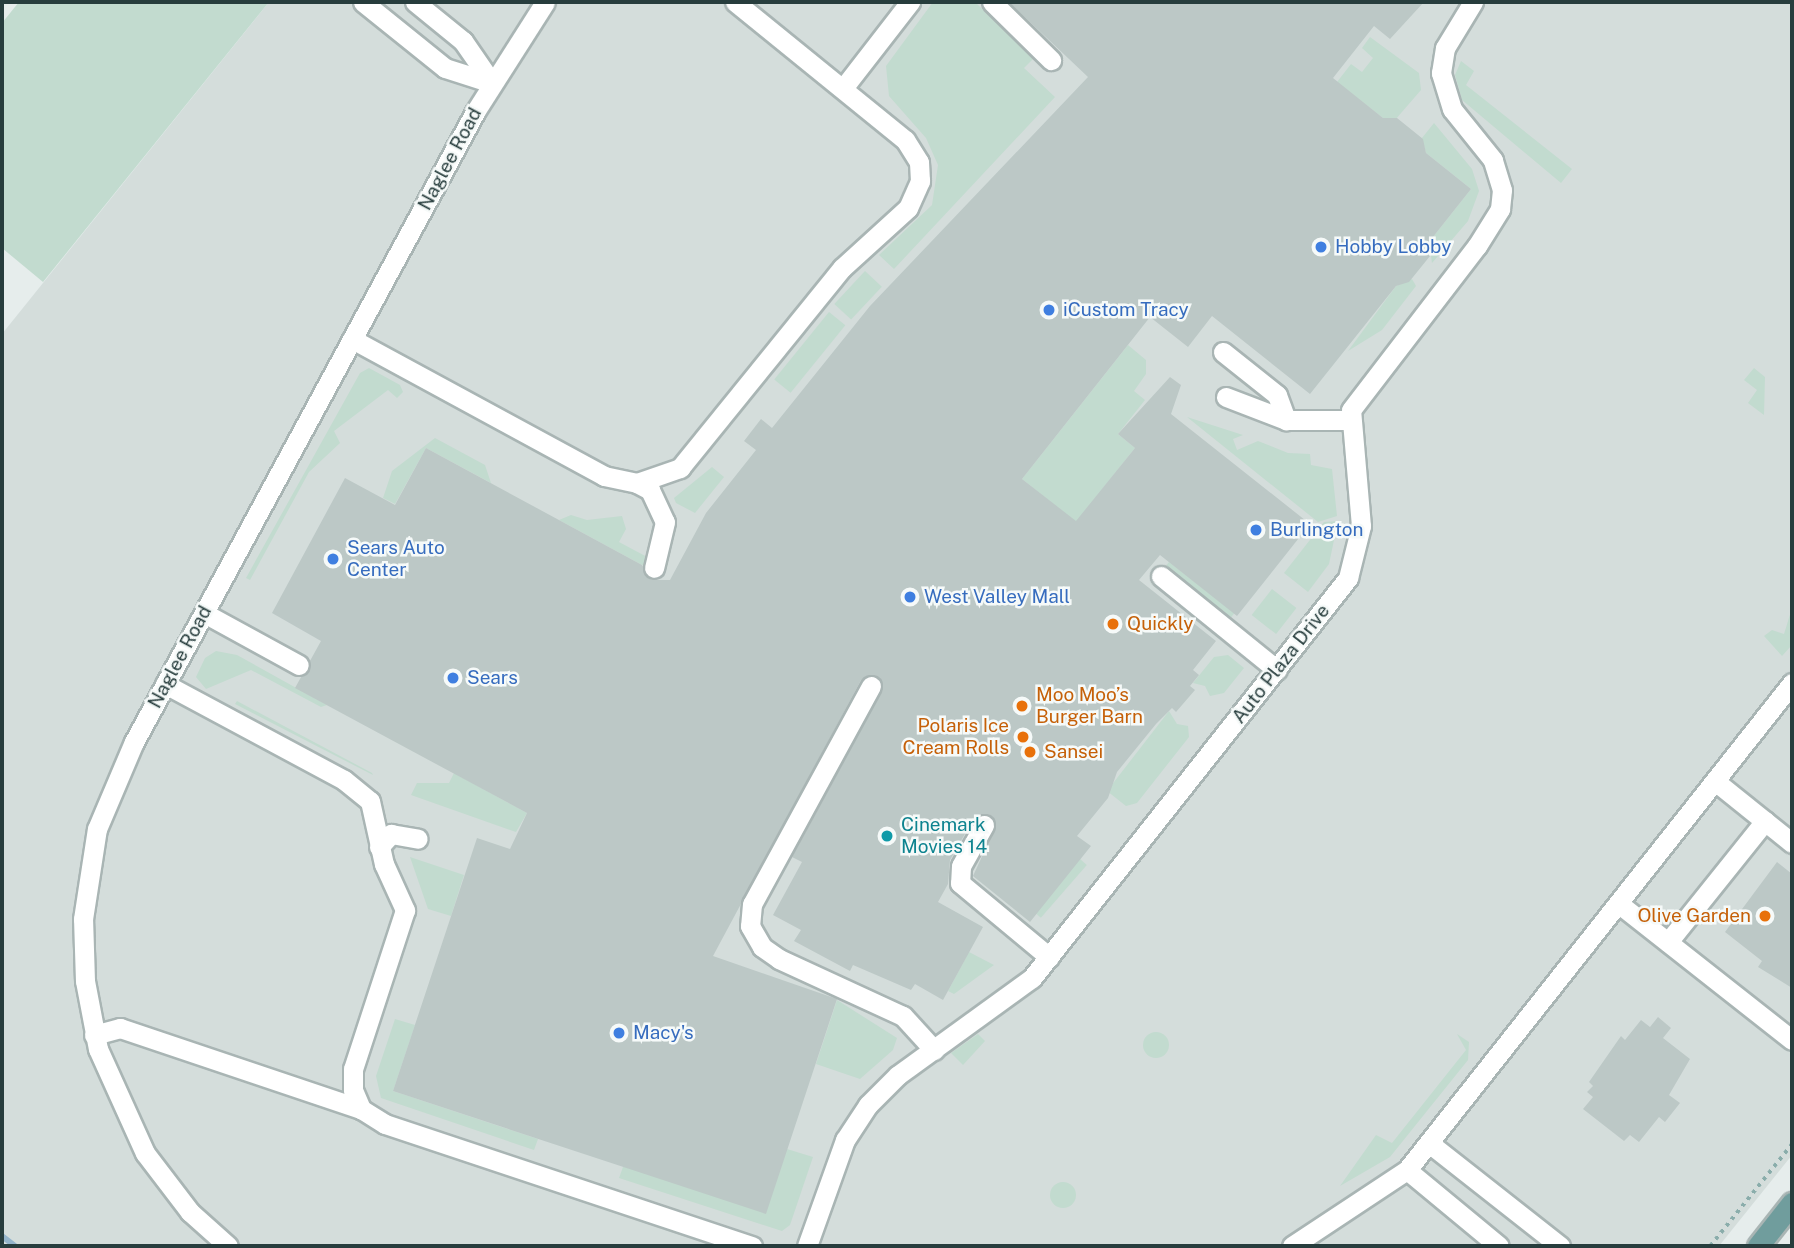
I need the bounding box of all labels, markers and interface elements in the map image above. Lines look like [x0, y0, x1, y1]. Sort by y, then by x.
street label: Naglee Road [413, 104, 487, 214]
place label: Hobby Lobby [1335, 236, 1452, 258]
marker: Hobby Lobby [1313, 239, 1329, 255]
place label: iCustom Tracy [1063, 299, 1189, 321]
marker: iCustom Tracy [1041, 302, 1057, 318]
place label: Burlington [1270, 519, 1364, 541]
marker: Burlington [1248, 522, 1264, 538]
place label: Sears Auto Center [347, 537, 445, 581]
marker: Sears Auto Center [325, 551, 341, 567]
place label: West Valley Mall [924, 586, 1070, 608]
marker: West Valley Mall [902, 589, 918, 605]
street label: Auto Plaza Drive [1227, 600, 1335, 728]
street label: Naglee Road [143, 602, 217, 712]
place label: Quickly [1127, 613, 1193, 635]
marker: Quickly [1105, 616, 1121, 632]
place label: Sears [467, 667, 518, 689]
marker: Sears [445, 670, 461, 686]
place label: Moo Moo’s Burger Barn [1036, 684, 1143, 728]
marker: Moo Moo’s Burger Barn [1014, 698, 1030, 714]
place label: Polaris Ice Cream Rolls [903, 715, 1009, 759]
marker: Polaris Ice Cream Rolls [1015, 729, 1031, 745]
place label: Sansei [1044, 741, 1103, 763]
marker: Sansei [1022, 744, 1038, 760]
place label: Cinemark Movies 14 [901, 814, 987, 858]
marker: Cinemark Movies 14 [879, 828, 895, 844]
place label: Olive Garden [1637, 905, 1751, 927]
marker: Olive Garden [1757, 908, 1773, 924]
place label: Macy's [633, 1022, 694, 1044]
marker: Macy's [611, 1025, 627, 1041]

